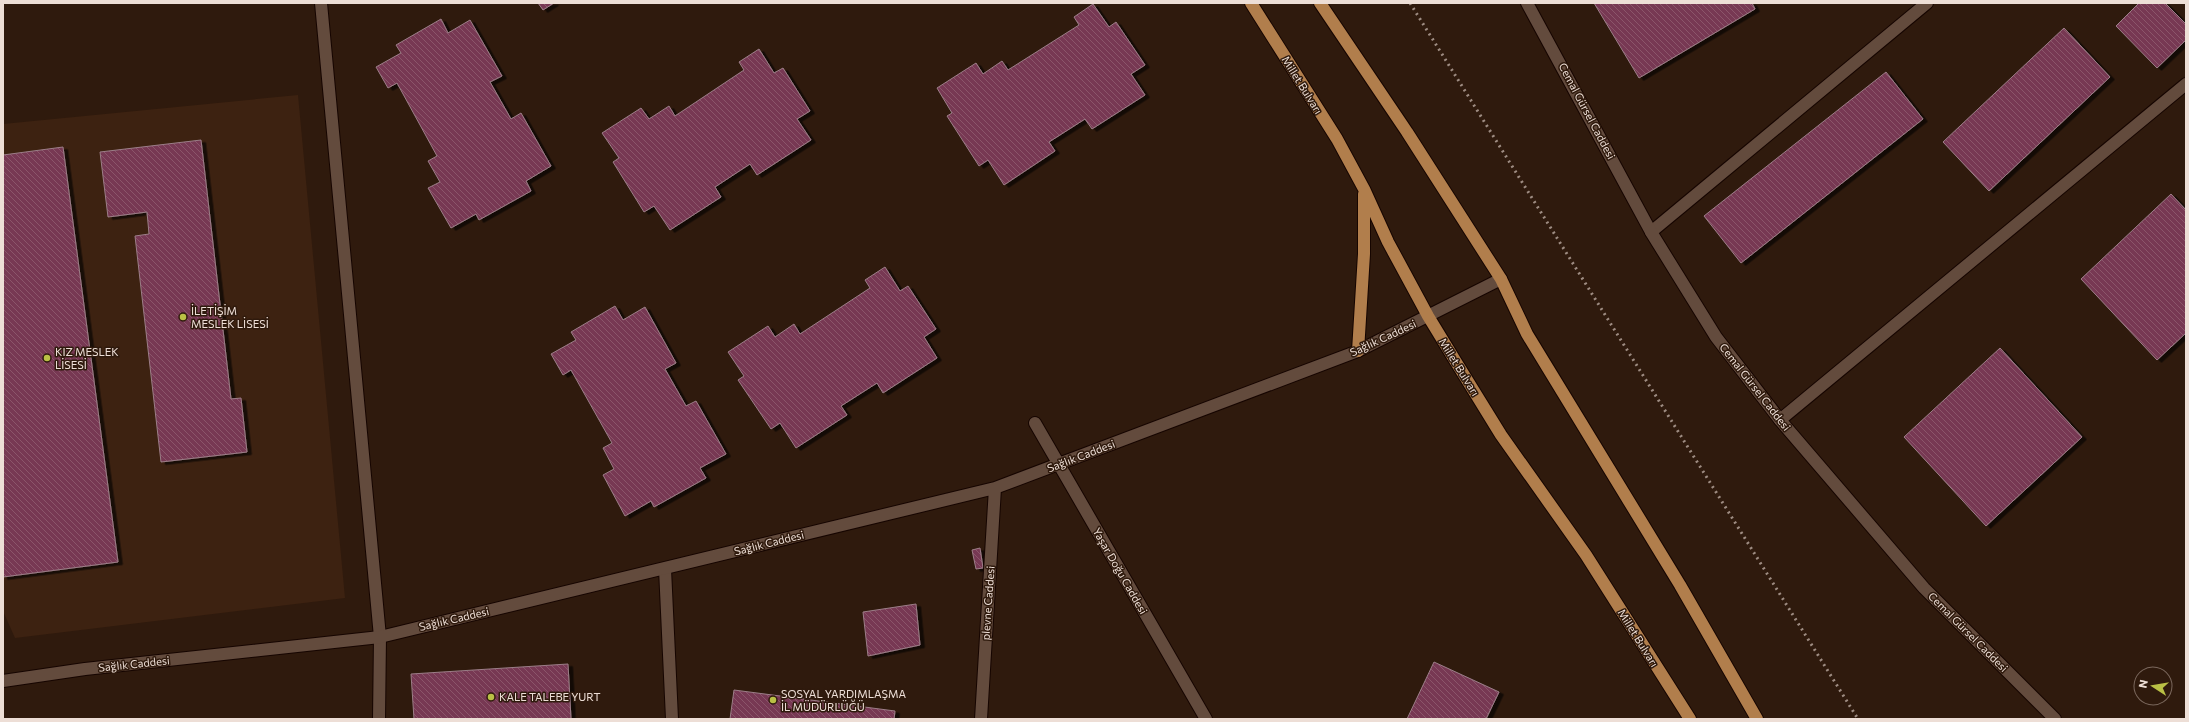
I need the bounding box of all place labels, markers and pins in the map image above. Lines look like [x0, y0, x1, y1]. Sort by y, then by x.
place label: İLETİŞİM MESLEK LİSESİ [191, 303, 269, 330]
marker: İLETİŞİM MESLEK LİSESİ [178, 312, 188, 322]
place label: KIZ MESLEK LİSESİ [55, 345, 119, 371]
marker: KIZ MESLEK LİSESİ [42, 353, 52, 363]
place label: SOSYAL YARDIMLAŞMA İL MÜDÜRLÜĞÜ [781, 687, 907, 713]
place label: KALE TALEBE YURT [499, 690, 601, 703]
marker: KALE TALEBE YURT [486, 692, 496, 702]
marker: SOSYAL YARDIMLAŞMA İL MÜDÜRLÜĞÜ [768, 695, 778, 705]

